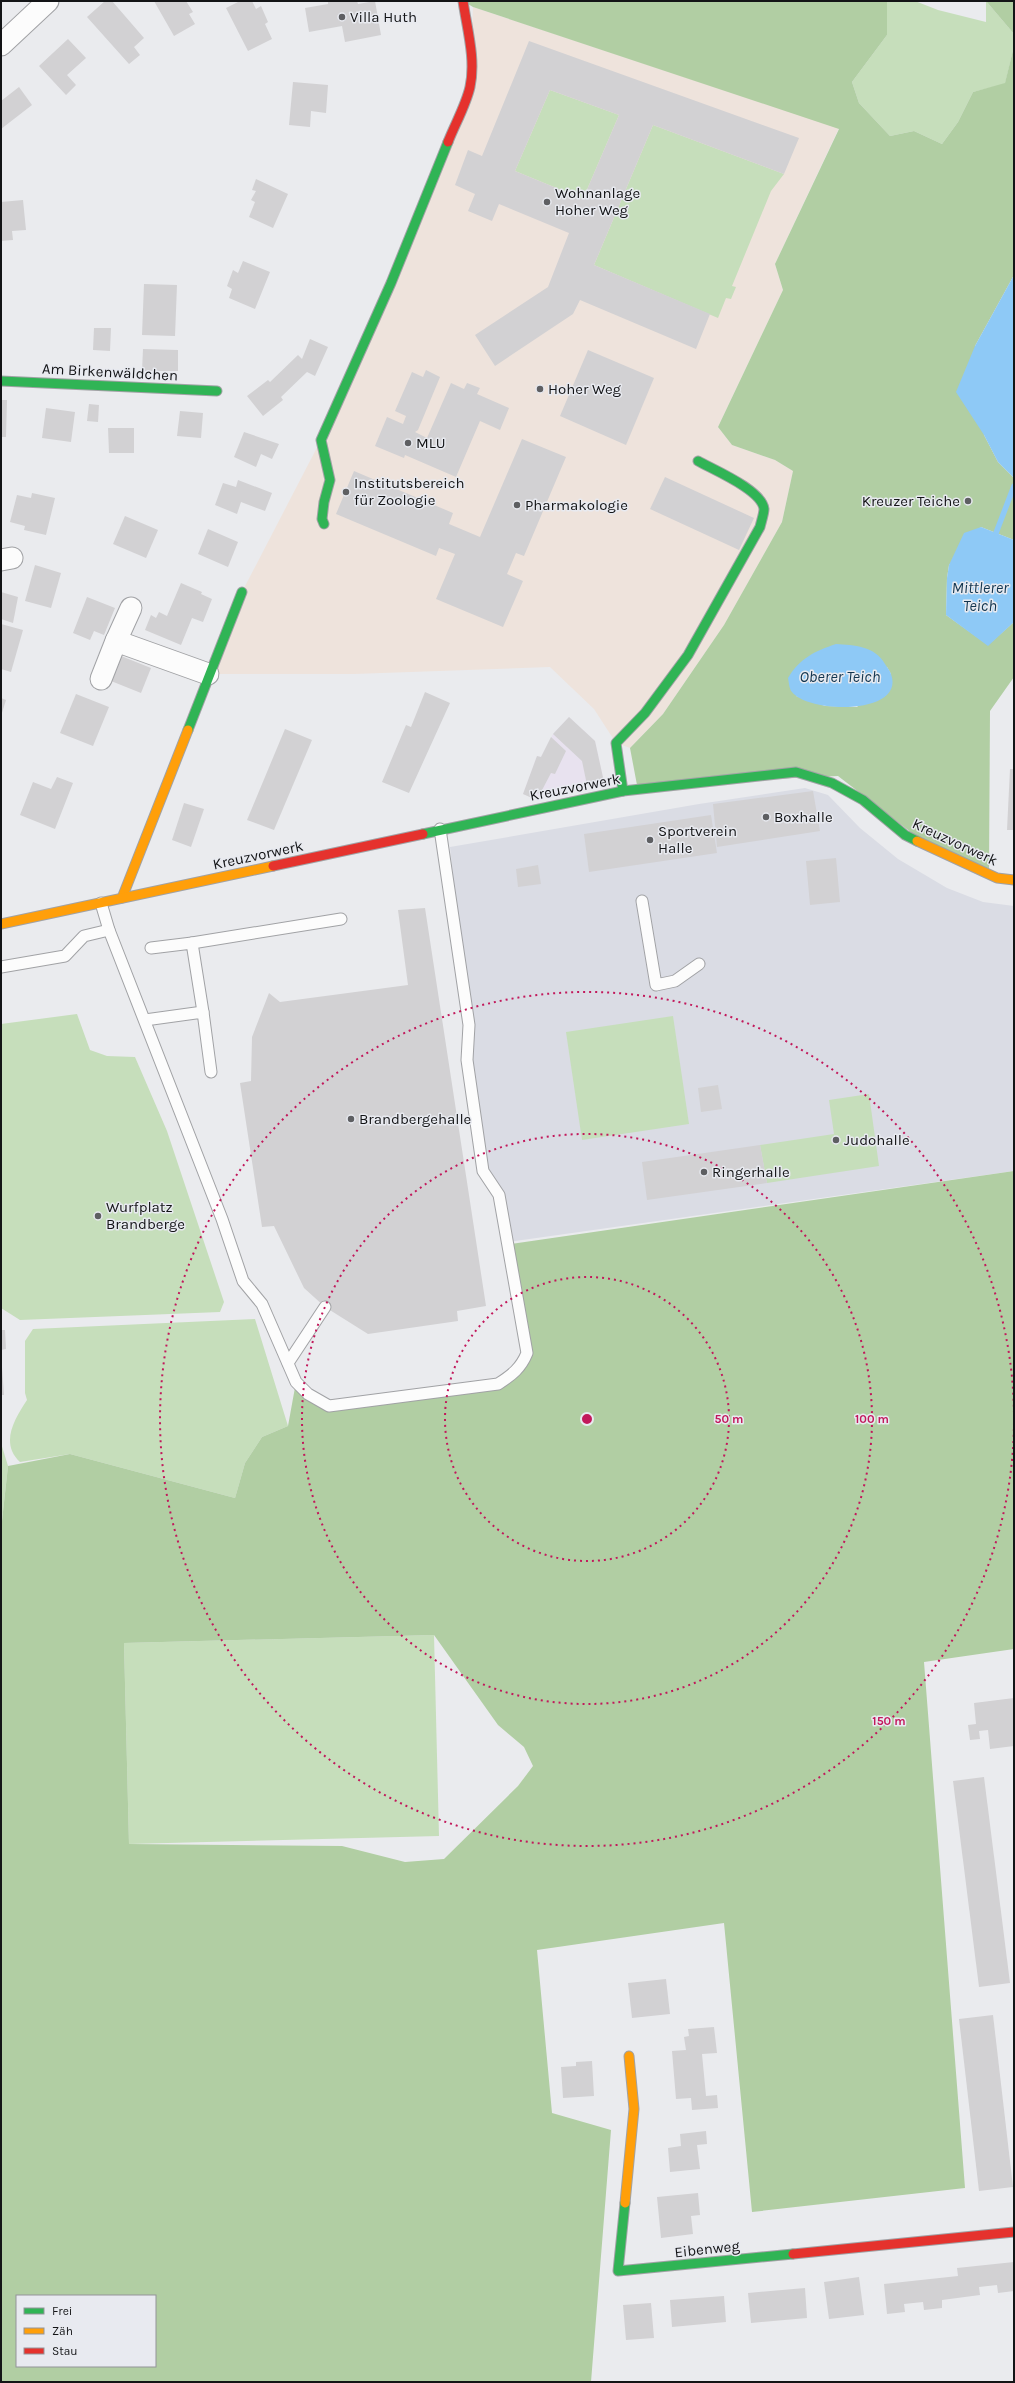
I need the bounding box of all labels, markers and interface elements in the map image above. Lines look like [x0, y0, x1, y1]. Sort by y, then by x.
place label: Villa Huth [350, 8, 417, 26]
marker: Villa Huth [337, 12, 347, 22]
place label: Wohnanlage Hoher Weg [555, 184, 640, 219]
marker: Wohnanlage Hoher Weg [542, 197, 552, 207]
street label: Am Birkenwäldchen [41, 359, 179, 385]
place label: Hoher Weg [548, 380, 622, 398]
marker: Hoher Weg [535, 384, 545, 394]
place label: MLU [416, 434, 446, 452]
marker: MLU [403, 438, 413, 448]
place label: Institutsbereich für Zoologie [354, 474, 464, 509]
marker: Institutsbereich für Zoologie [341, 487, 351, 497]
place label: Kreuzer Teiche [862, 492, 960, 510]
place label: Pharmakologie [525, 496, 628, 514]
marker: Kreuzer Teiche [963, 496, 973, 506]
marker: Pharmakologie [512, 500, 522, 510]
water label: Mittlerer Teich [951, 578, 1009, 615]
water label: Oberer Teich [800, 667, 880, 686]
street label: Kreuzvorwerk [528, 769, 622, 805]
place label: Boxhalle [774, 808, 833, 826]
marker: Boxhalle [761, 812, 771, 822]
street label: Kreuzvorwerk [909, 814, 1001, 870]
place label: Sportverein Halle [658, 822, 737, 857]
marker: Sportverein Halle [645, 835, 655, 845]
street label: Kreuzvorwerk [211, 837, 305, 873]
place label: Brandbergehalle [359, 1110, 471, 1128]
marker: Brandbergehalle [346, 1114, 356, 1124]
place label: Judohalle [844, 1131, 910, 1149]
marker: Judohalle [831, 1135, 841, 1145]
place label: Ringerhalle [712, 1163, 790, 1181]
marker: Ringerhalle [699, 1167, 709, 1177]
place label: Wurfplatz Brandberge [106, 1198, 185, 1233]
marker: Wurfplatz Brandberge [93, 1211, 103, 1221]
centre of rings [580, 1412, 594, 1426]
text: 50 m [715, 1412, 744, 1426]
text: 100 m [855, 1412, 889, 1426]
text: 150 m [872, 1714, 906, 1728]
street label: Eibenweg [673, 2237, 741, 2261]
legend [16, 2295, 156, 2367]
text: Frei [52, 2304, 72, 2318]
text: Zäh [52, 2324, 73, 2338]
text: Stau [52, 2344, 78, 2358]

